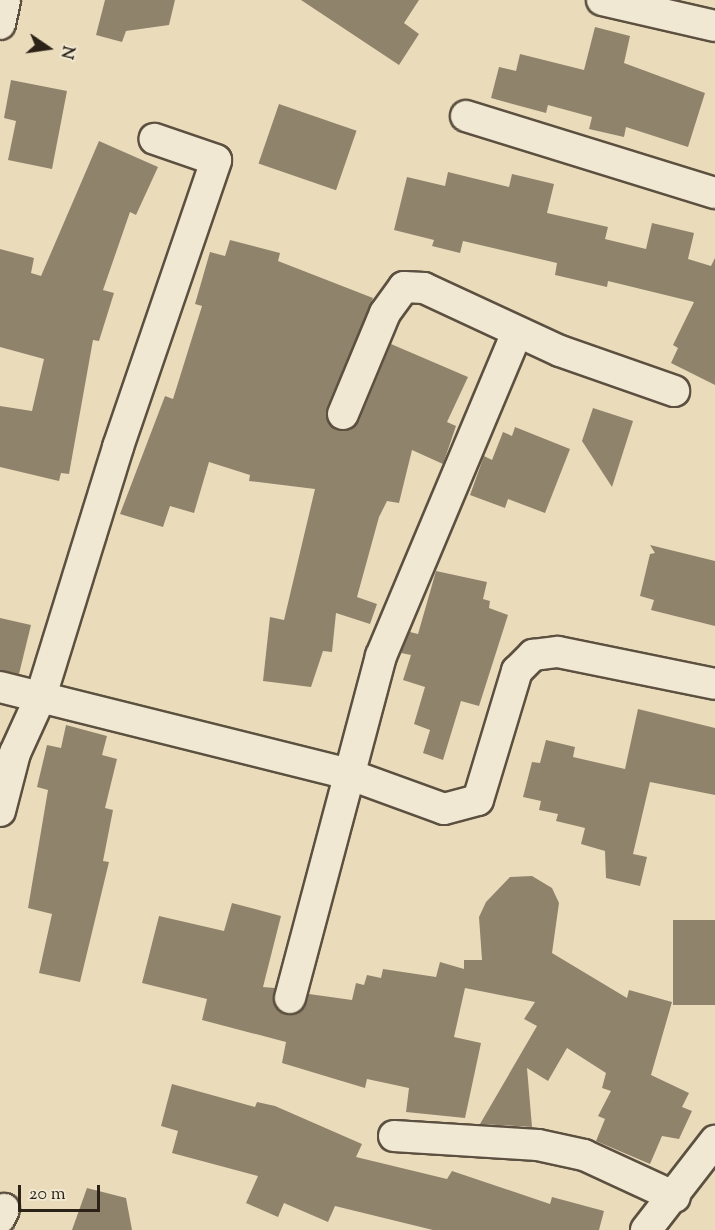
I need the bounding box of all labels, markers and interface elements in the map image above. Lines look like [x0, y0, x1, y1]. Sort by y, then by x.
north arrow [18, 18, 78, 78]
text: N [53, 43, 79, 61]
scale bar [21, 1173, 104, 1211]
text: 20 m [29, 1182, 66, 1208]

